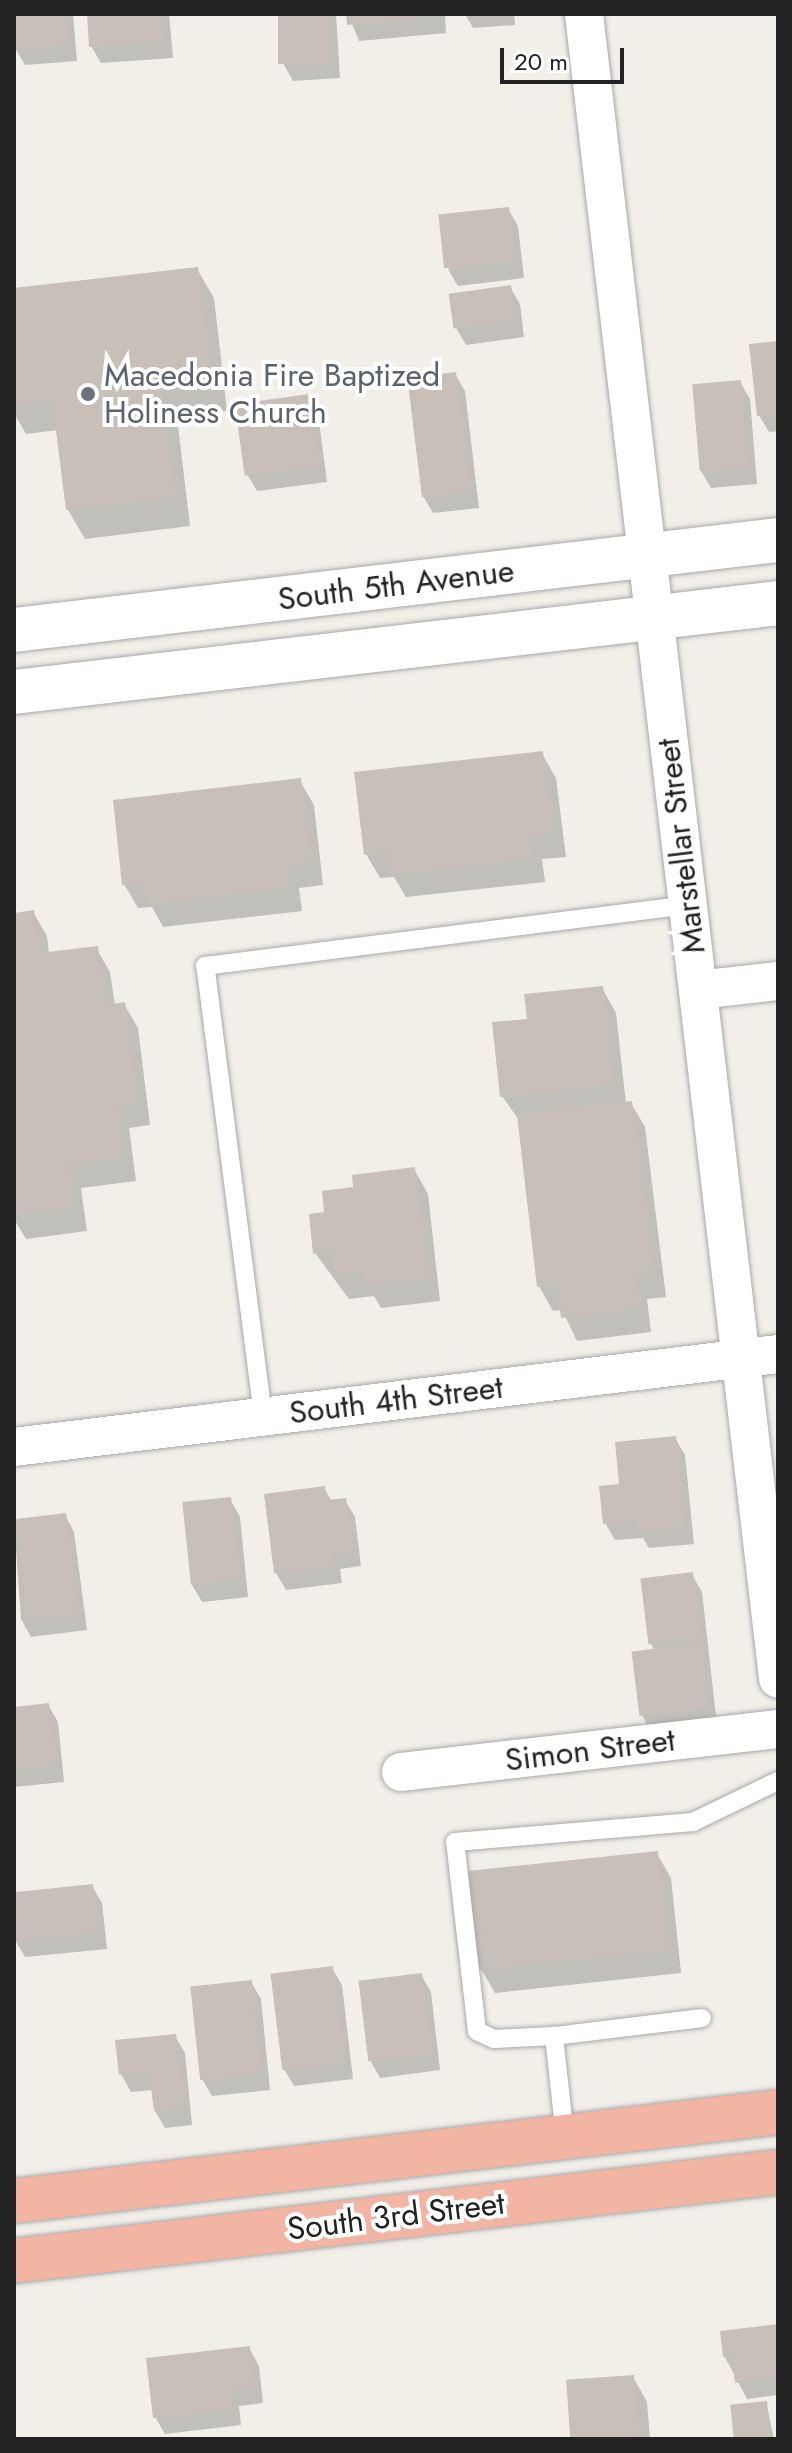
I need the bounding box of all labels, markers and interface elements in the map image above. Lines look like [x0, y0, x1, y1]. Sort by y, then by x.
scale bar [504, 32, 628, 82]
text: 20 m [514, 44, 568, 79]
place label: Macedonia Fire Baptized Holiness Church [104, 357, 440, 432]
marker: Macedonia Fire Baptized Holiness Church [79, 385, 97, 403]
street label: South 5th Avenue [276, 551, 516, 619]
street label: Marstellar Street [649, 736, 713, 956]
street label: South 4th Street [287, 1368, 505, 1432]
street label: Simon Street [503, 1721, 677, 1779]
street label: South 3rd Street [285, 2184, 507, 2248]

